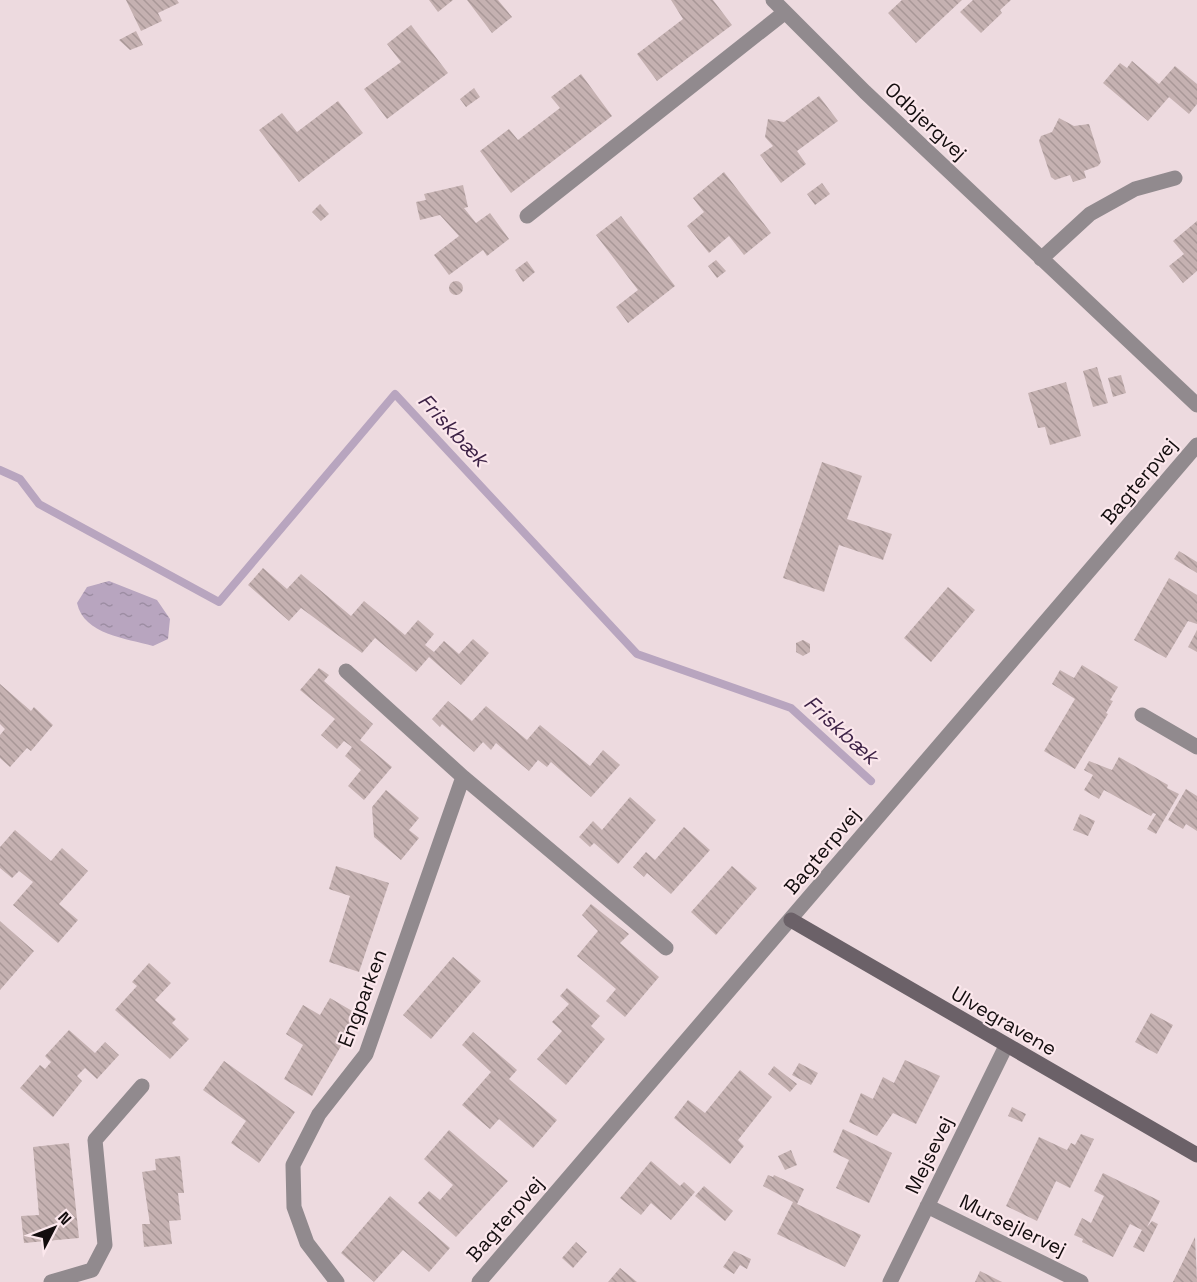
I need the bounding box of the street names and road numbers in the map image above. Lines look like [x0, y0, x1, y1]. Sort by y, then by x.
street label: Odbjergvej [879, 76, 973, 166]
street label: Bagterpvej [1095, 432, 1183, 530]
street label: Bagterpvej [778, 802, 866, 900]
street label: Engparken [331, 945, 393, 1051]
street label: Ulvegravene [947, 980, 1061, 1062]
street label: Mejsevej [899, 1112, 959, 1198]
street label: Bagterpvej [461, 1171, 549, 1267]
street label: Mursejlervej [955, 1188, 1071, 1262]

